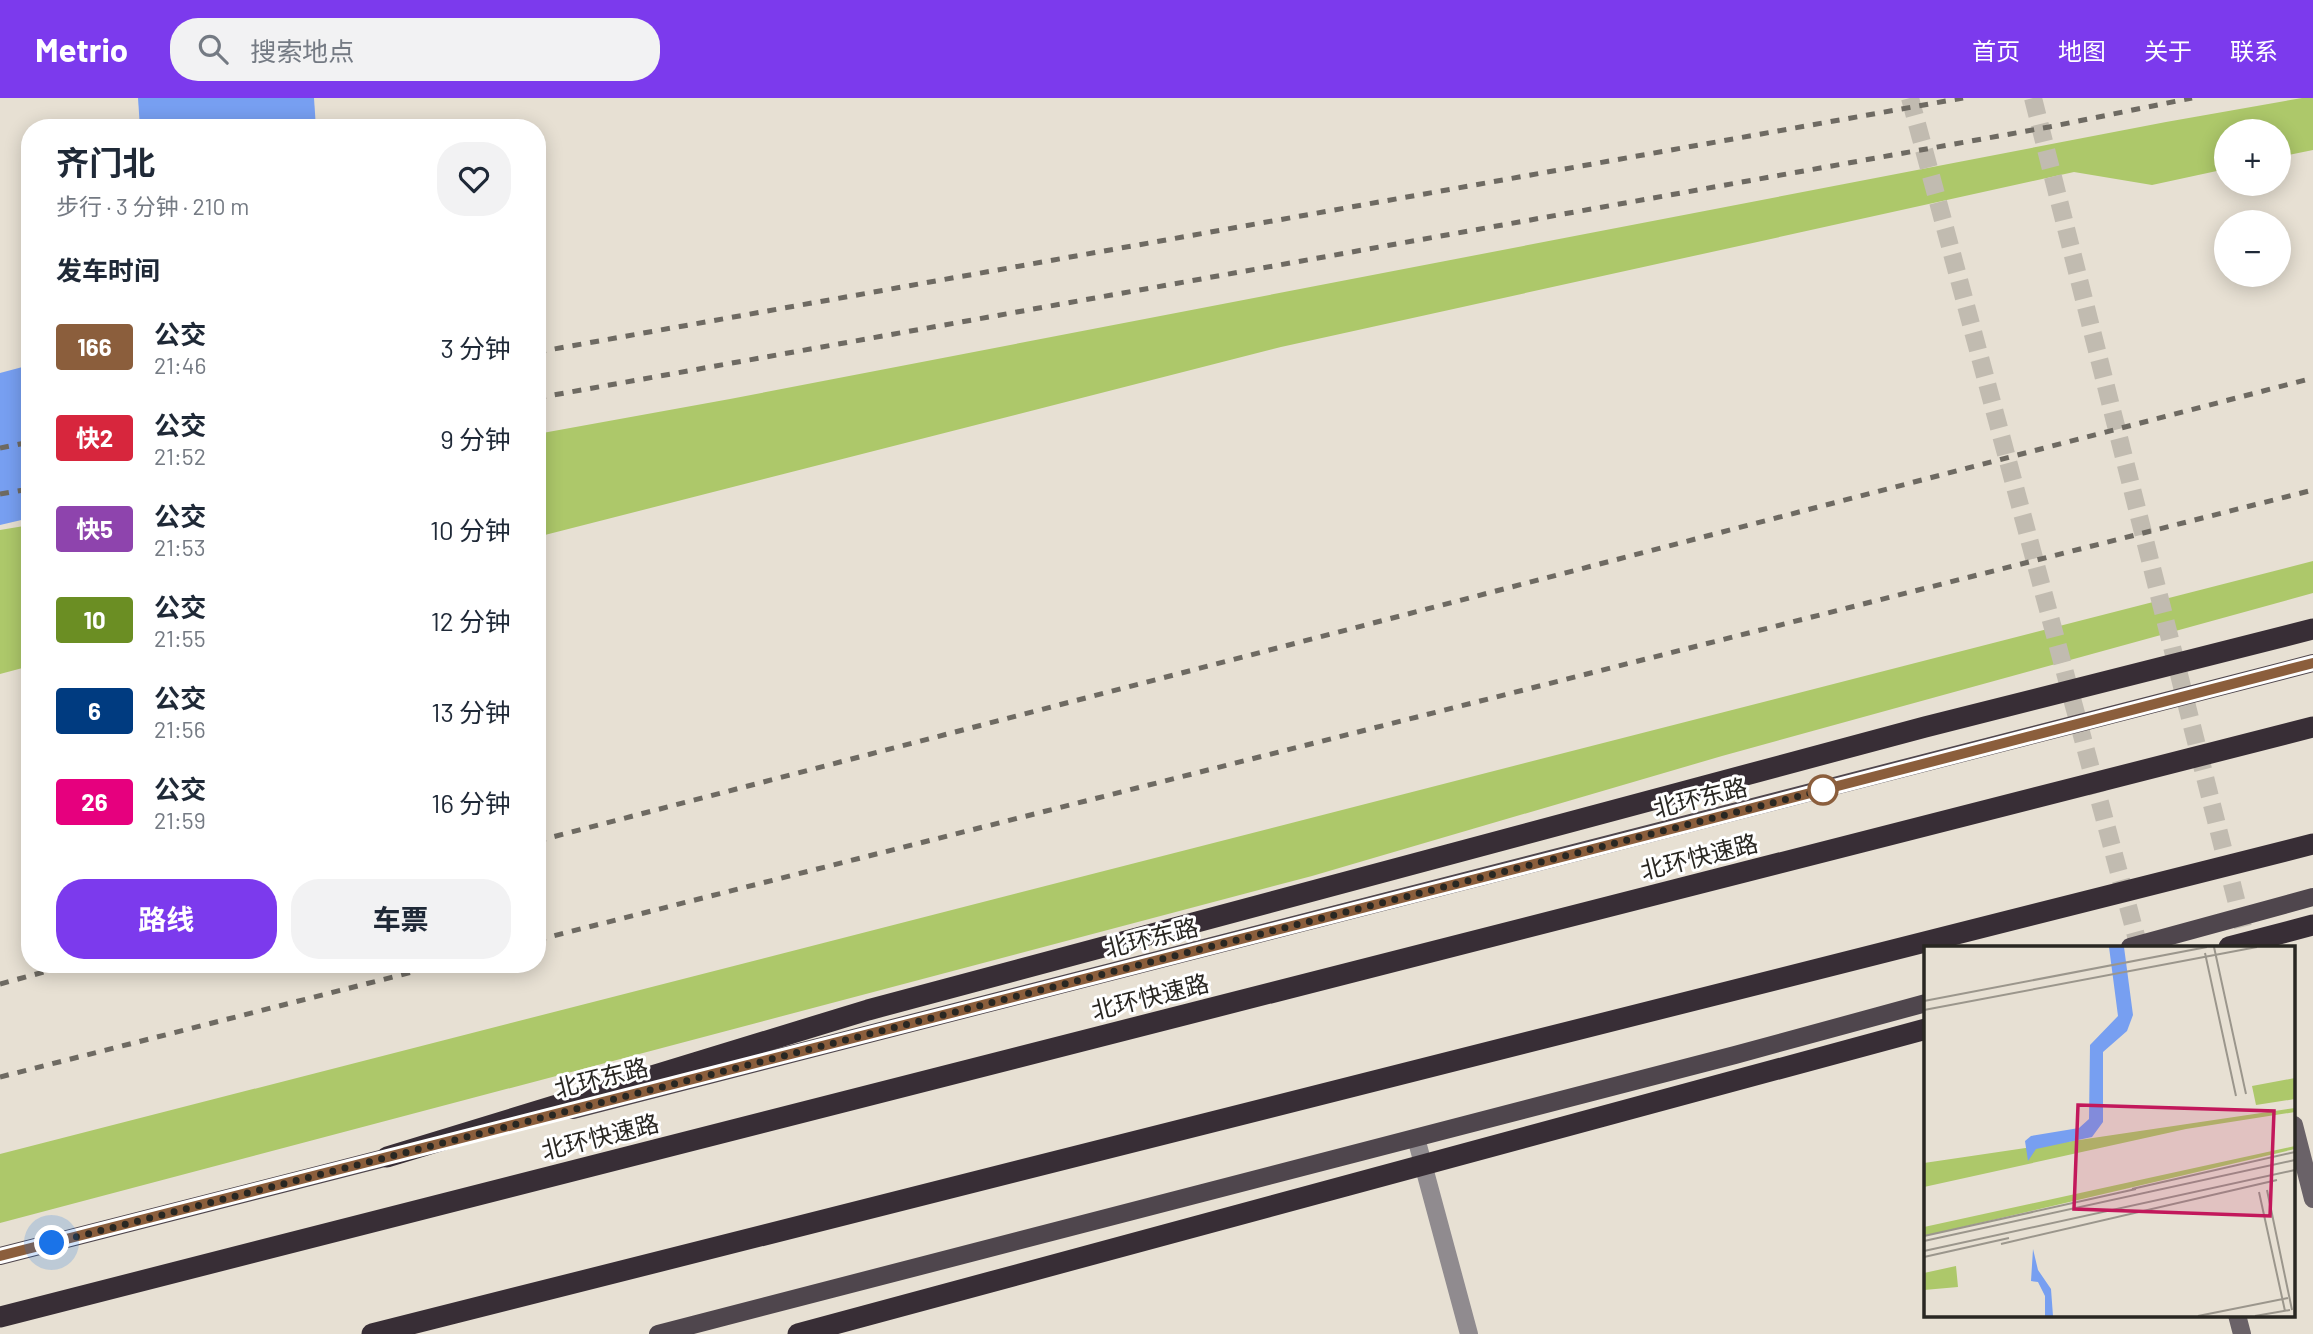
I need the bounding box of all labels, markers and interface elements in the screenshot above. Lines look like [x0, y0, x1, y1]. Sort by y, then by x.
search box [170, 18, 660, 81]
text: Metrio [35, 29, 128, 69]
icon: search [194, 30, 232, 68]
text: 搜索地点 [250, 35, 354, 66]
text: 首页 [1972, 36, 2020, 65]
text: 地图 [2058, 36, 2106, 65]
text: 关于 [2144, 36, 2192, 65]
text: 联系 [2230, 36, 2278, 65]
map controls [2214, 119, 2291, 287]
button: + [2214, 119, 2291, 196]
text: 齐门北 [56, 142, 155, 182]
button: heart [437, 142, 511, 216]
text: 步行 · 3 分钟 · 210 m [56, 192, 249, 220]
button: − [2214, 210, 2291, 287]
text: 发车时间 [56, 254, 160, 285]
text: 公交 [154, 318, 206, 349]
text: 166 [77, 332, 112, 361]
text: 3 分钟 [440, 332, 511, 363]
text: 21:46 [154, 351, 206, 379]
text: 公交 [154, 409, 206, 440]
text: 快2 [76, 423, 113, 452]
text: 9 分钟 [440, 423, 511, 454]
text: 21:52 [154, 442, 206, 470]
text: 公交 [154, 500, 206, 531]
text: 快5 [76, 514, 113, 543]
text: 10 分钟 [430, 514, 511, 545]
text: 21:53 [154, 533, 206, 561]
text: 公交 [154, 591, 206, 622]
text: 10 [83, 605, 106, 634]
text: 12 分钟 [431, 605, 511, 636]
text: 21:55 [154, 624, 206, 652]
text: 公交 [154, 682, 206, 713]
text: 6 [88, 696, 101, 725]
text: 13 分钟 [431, 696, 511, 727]
text: 21:56 [154, 715, 206, 743]
street label: 北环东路 [1650, 771, 1750, 823]
text: 公交 [154, 773, 206, 804]
unlabelled marker [1808, 775, 1838, 805]
text: 26 [81, 787, 108, 816]
text: 16 分钟 [431, 787, 511, 818]
text: 21:59 [154, 806, 206, 834]
street label: 北环快速路 [1637, 827, 1761, 885]
button: 路线 [56, 879, 277, 959]
button: 车票 [291, 879, 511, 959]
street label: 北环东路 [1101, 911, 1201, 963]
inset map [1924, 946, 2296, 1316]
street label: 北环快速路 [1088, 967, 1212, 1025]
street label: 北环东路 [551, 1051, 651, 1103]
street label: 北环快速路 [538, 1107, 662, 1165]
your location [34, 1225, 69, 1260]

